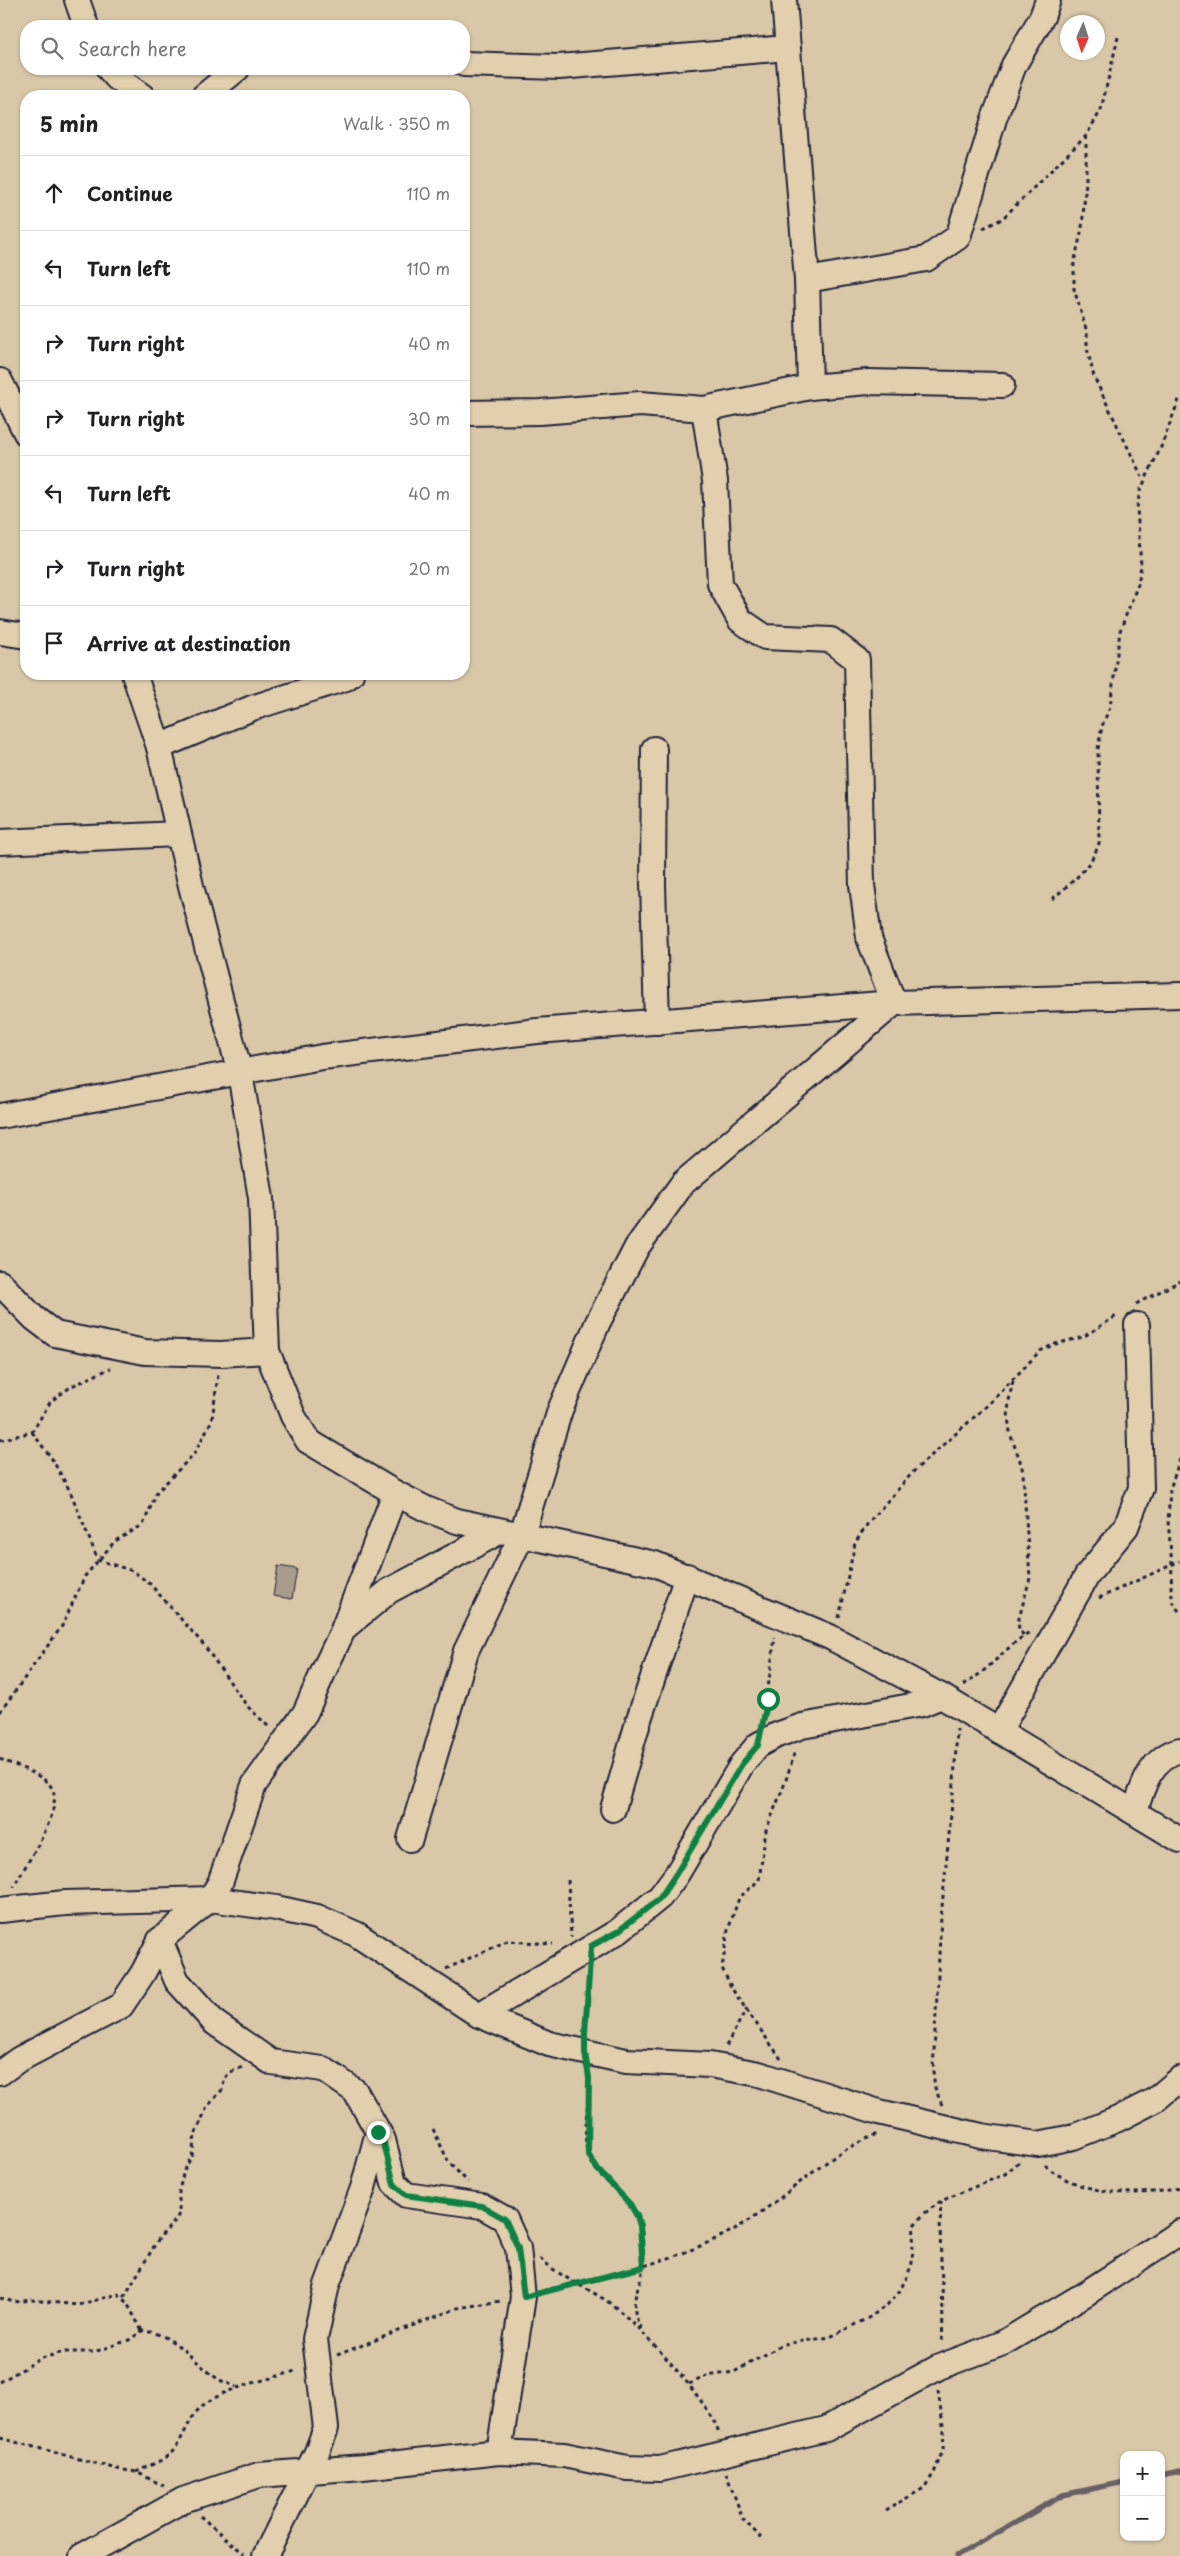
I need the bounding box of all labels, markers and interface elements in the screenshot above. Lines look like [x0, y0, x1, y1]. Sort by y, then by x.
north arrow [1060, 15, 1105, 60]
search box [20, 20, 470, 75]
icon: search [38, 34, 66, 62]
text: Search here [78, 34, 187, 62]
text: 5 min [40, 107, 98, 139]
text: Walk · 350 m [343, 111, 450, 135]
icon: ahead [40, 179, 68, 207]
text: Continue [87, 179, 173, 207]
text: 110 m [407, 181, 450, 205]
icon: left [40, 254, 68, 282]
text: Turn left [87, 254, 171, 282]
text: 110 m [407, 256, 450, 280]
icon: right [40, 329, 68, 357]
text: Turn right [87, 329, 185, 357]
text: 40 m [408, 331, 450, 355]
icon: right [40, 404, 68, 432]
text: Turn right [87, 404, 185, 432]
text: 30 m [408, 406, 450, 430]
icon: left [40, 479, 68, 507]
text: Turn left [87, 479, 171, 507]
text: 40 m [408, 481, 450, 505]
icon: right [40, 554, 68, 582]
text: Turn right [87, 554, 185, 582]
text: 20 m [409, 556, 450, 580]
icon: arrive [40, 629, 68, 657]
text: Arrive at destination [87, 629, 291, 657]
route start [757, 1688, 780, 1711]
route end [367, 2121, 390, 2144]
map controls [1120, 2451, 1165, 2541]
button: + [1120, 2451, 1165, 2496]
button: − [1120, 2496, 1165, 2541]

